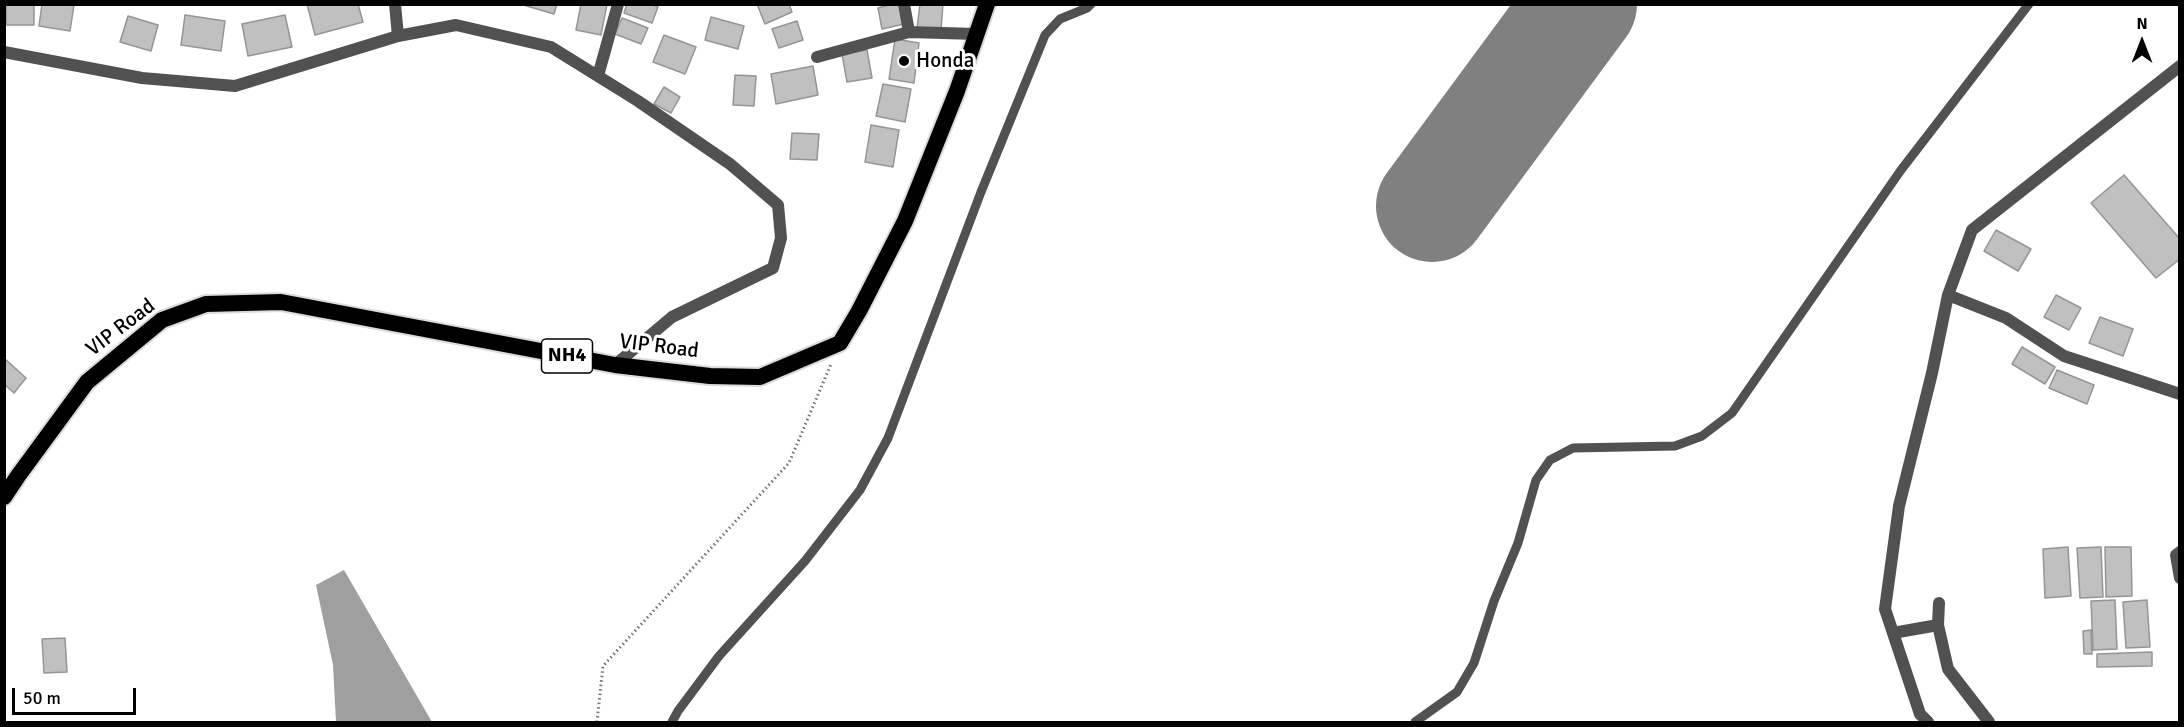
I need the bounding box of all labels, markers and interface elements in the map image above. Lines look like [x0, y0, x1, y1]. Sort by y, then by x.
north arrow [2112, 12, 2172, 72]
text: N [2136, 14, 2148, 34]
place label: Honda [916, 48, 974, 74]
marker: Honda [897, 54, 911, 68]
street label: VIP Road [82, 294, 160, 362]
street label: VIP Road [618, 330, 700, 364]
road number: NH4 [542, 339, 592, 373]
scale bar [15, 676, 140, 714]
text: 50 m [23, 687, 61, 709]

